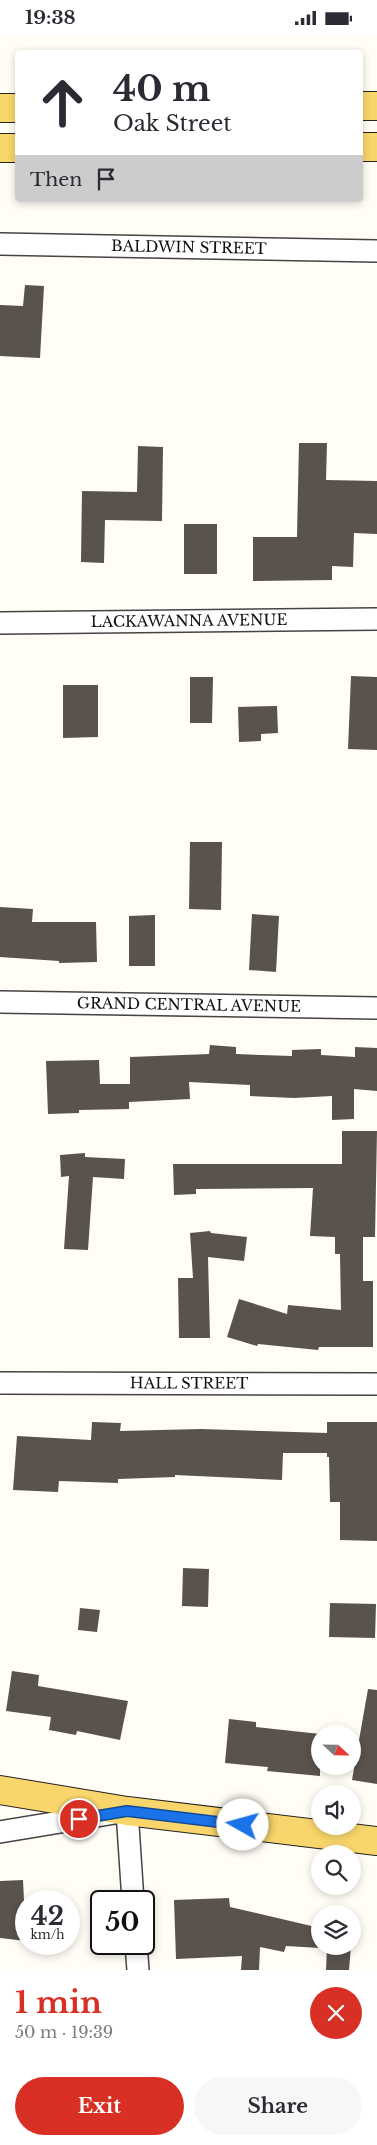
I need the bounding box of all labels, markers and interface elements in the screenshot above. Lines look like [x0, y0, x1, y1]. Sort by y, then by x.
text: 19:38 [25, 6, 76, 29]
text: 40 m [113, 67, 211, 110]
icon: ahead [30, 70, 95, 135]
text: Oak Street [113, 110, 232, 137]
icon: arrive [92, 165, 120, 193]
text: Then [30, 168, 82, 191]
street label: BALDWIN STREET [111, 236, 267, 258]
street label: LACKAWANNA AVENUE [91, 610, 287, 631]
street label: GRAND CENTRAL AVENUE [77, 993, 301, 1016]
street label: HALL STREET [130, 1373, 248, 1393]
north arrow [311, 1725, 361, 1775]
map controls [311, 1725, 361, 1955]
button: sound [311, 1785, 361, 1835]
pin [58, 1798, 100, 1840]
position arrow [216, 1798, 268, 1850]
icon: arrive [65, 1805, 93, 1833]
button: search [311, 1845, 361, 1895]
speed limit sign: 50 [90, 1890, 155, 1955]
text: 42 [31, 1901, 64, 1932]
button: layers [311, 1905, 361, 1955]
text: km/h [30, 1927, 65, 1942]
text: 1 min [15, 1984, 102, 2021]
button: close [310, 1987, 362, 2039]
text: 50 m · 19:39 [15, 2022, 113, 2042]
button: Exit [15, 2077, 184, 2135]
button: Share [194, 2077, 362, 2135]

